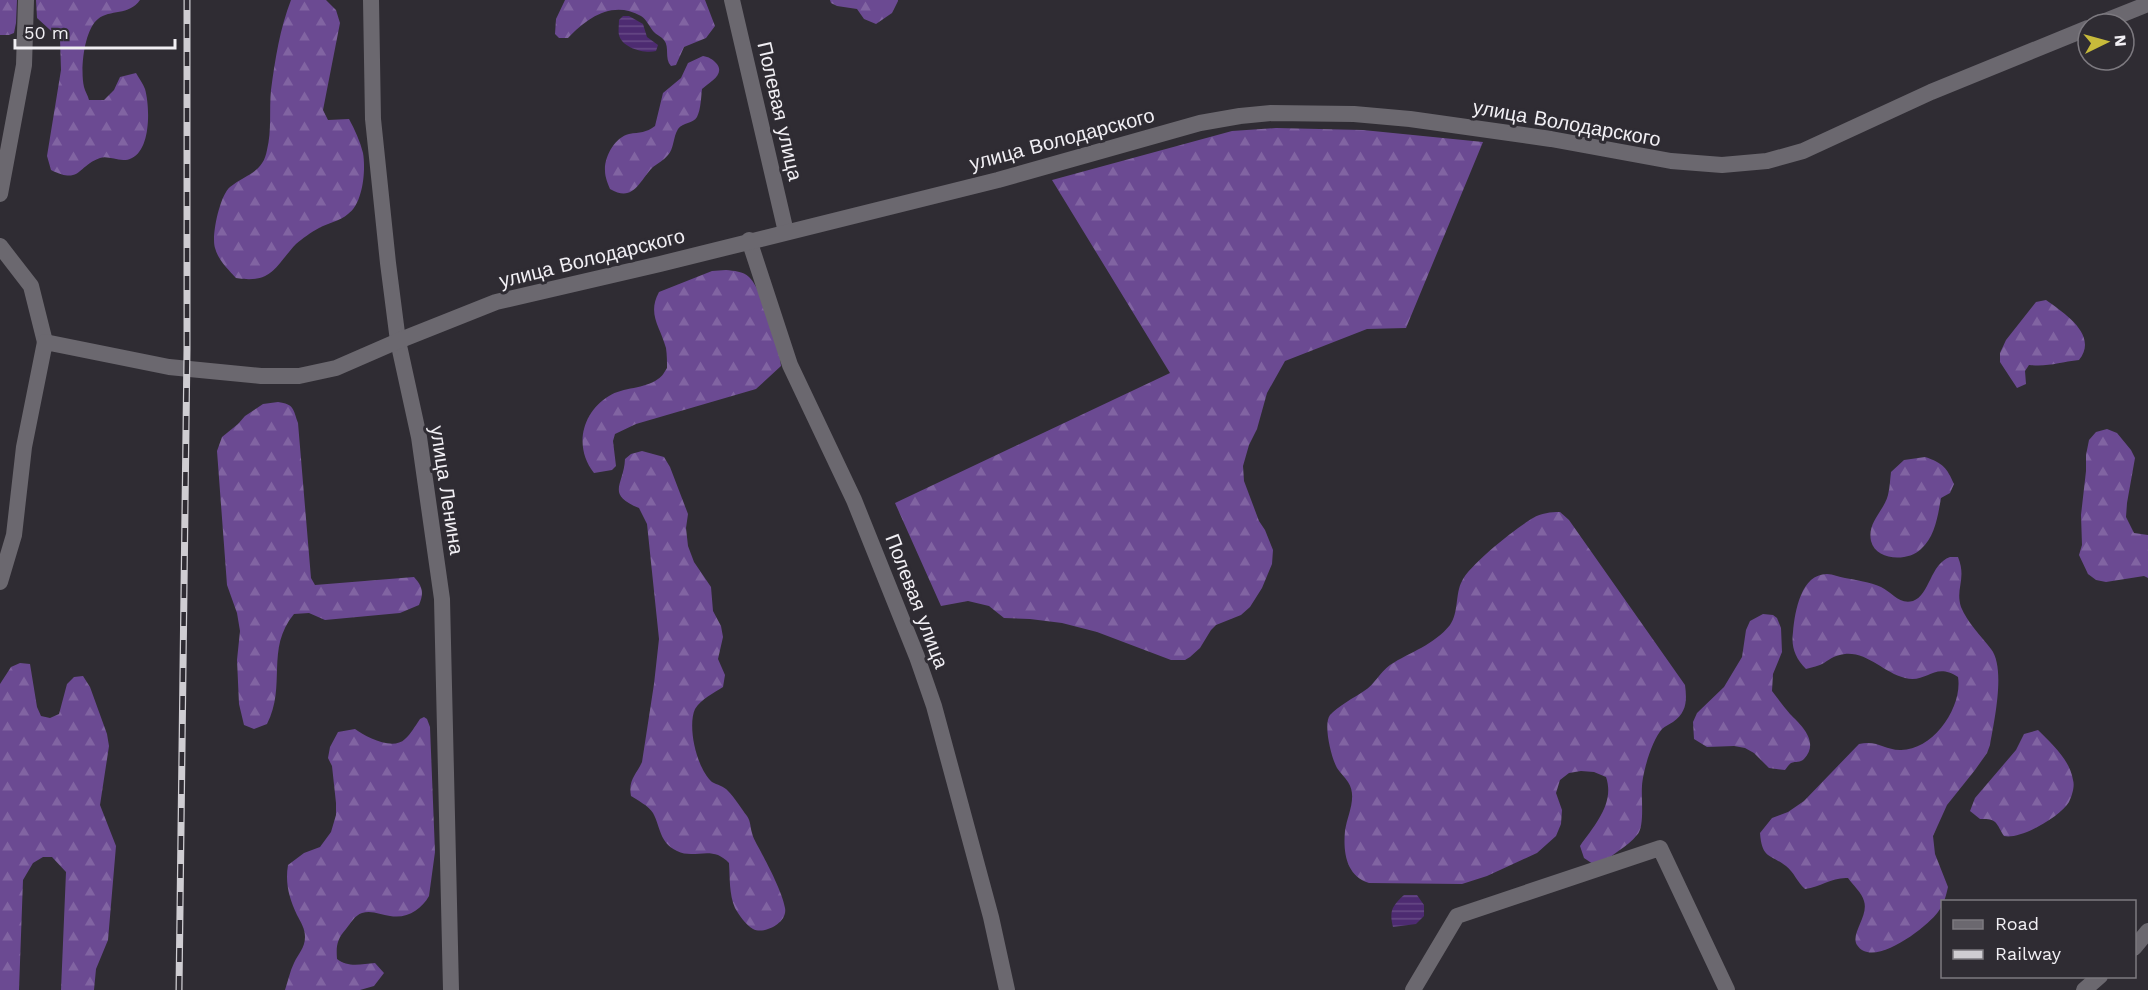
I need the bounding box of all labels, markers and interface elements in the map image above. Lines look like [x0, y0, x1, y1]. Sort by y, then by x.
scale bar [15, 12, 176, 50]
north arrow [2076, 12, 2136, 72]
text: 50 m [24, 22, 69, 43]
text: N [2110, 34, 2130, 47]
street label: Полевая улица [752, 39, 808, 184]
street label: улица Володарского [1471, 95, 1663, 151]
street label: улица Володарского [967, 103, 1157, 175]
street label: улица Володарского [497, 223, 687, 293]
street label: улица Ленина [425, 424, 469, 557]
street label: Полевая улица [880, 530, 954, 672]
legend [1941, 900, 2136, 978]
text: Road [1995, 913, 2039, 934]
text: Railway [1995, 943, 2062, 964]

